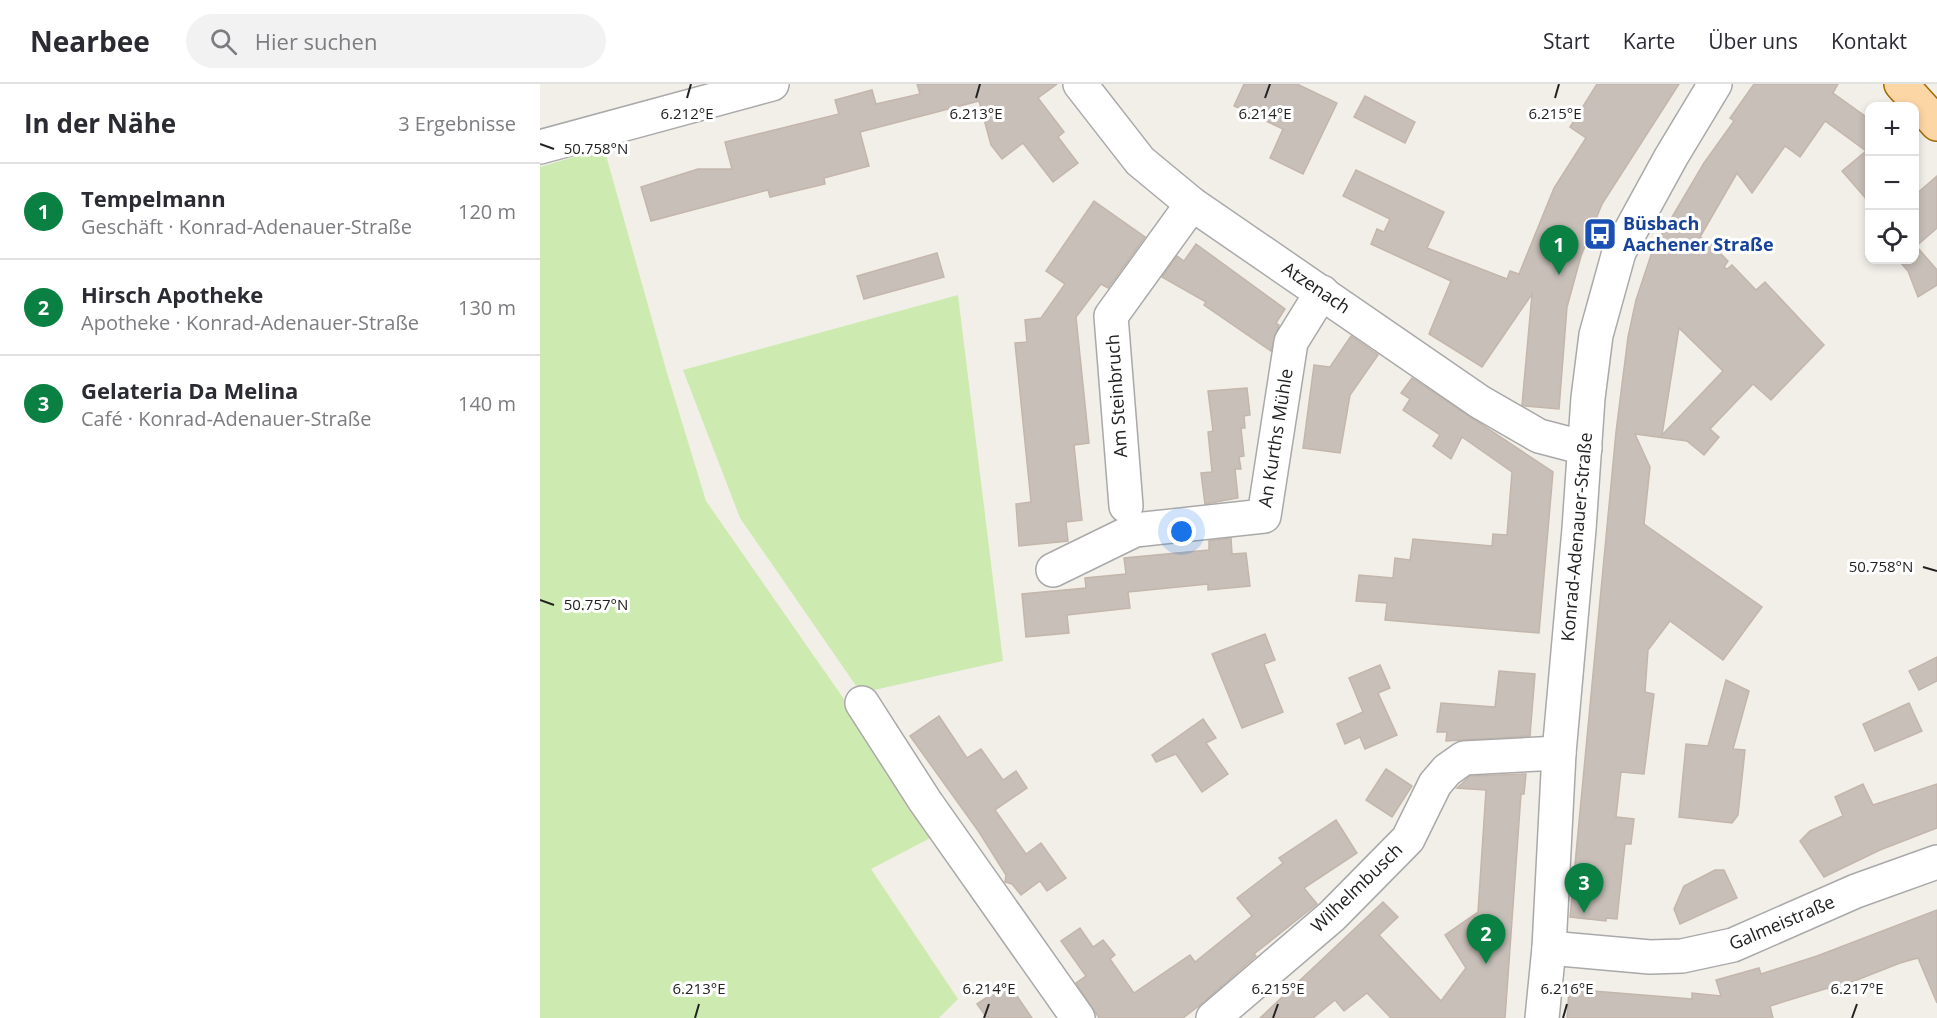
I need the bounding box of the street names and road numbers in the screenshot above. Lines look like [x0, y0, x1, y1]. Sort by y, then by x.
street label: Atzenach [1278, 256, 1355, 319]
street label: Am Steinbruch [1100, 333, 1132, 459]
street label: An Kurths Mühle [1252, 367, 1298, 509]
street label: Konrad-Adenauer-Straße [1555, 431, 1597, 642]
street label: Wilhelmbusch [1305, 838, 1407, 937]
street label: Galmeistraße [1725, 889, 1838, 955]

